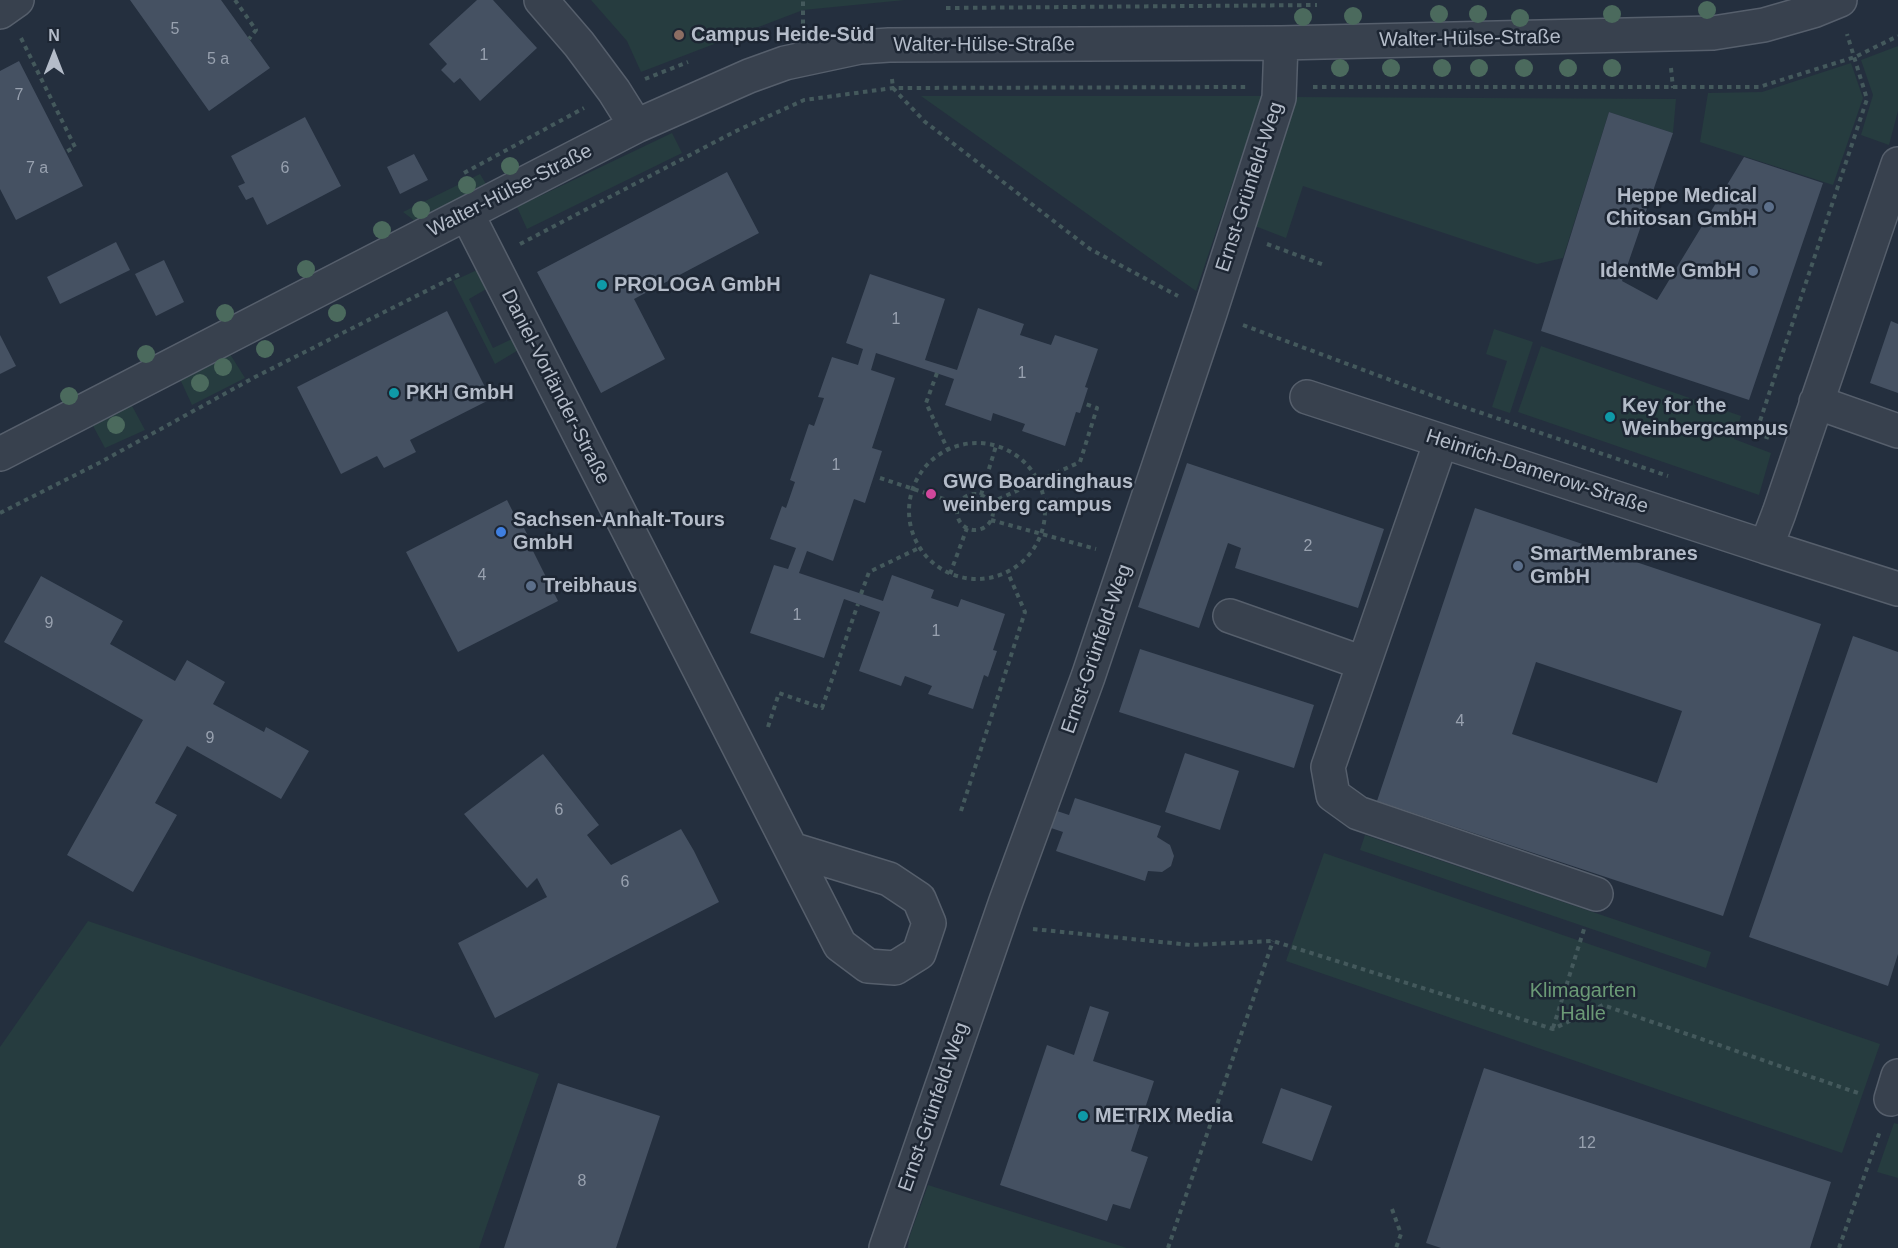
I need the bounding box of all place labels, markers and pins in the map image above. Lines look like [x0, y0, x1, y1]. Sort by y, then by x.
place label: Campus Heide-Süd [691, 23, 874, 47]
marker: Campus Heide-Süd [672, 28, 686, 42]
place label: Heppe Medical Chitosan GmbH [1606, 184, 1757, 231]
marker: Heppe Medical Chitosan GmbH [1762, 200, 1776, 214]
place label: IdentMe GmbH [1600, 259, 1741, 283]
marker: IdentMe GmbH [1746, 264, 1760, 278]
place label: PROLOGA GmbH [614, 273, 781, 297]
marker: PROLOGA GmbH [595, 278, 609, 292]
place label: PKH GmbH [406, 381, 514, 405]
marker: PKH GmbH [387, 386, 401, 400]
place label: Key for the Weinbergcampus [1622, 394, 1788, 441]
marker: Key for the Weinbergcampus [1603, 410, 1617, 424]
place label: GWG Boardinghaus weinberg campus [943, 470, 1133, 517]
marker: GWG Boardinghaus weinberg campus [924, 487, 938, 501]
place label: Sachsen-Anhalt-Tours GmbH [513, 508, 725, 555]
marker: Sachsen-Anhalt-Tours GmbH [494, 525, 508, 539]
place label: SmartMembranes GmbH [1530, 542, 1698, 589]
marker: SmartMembranes GmbH [1511, 559, 1525, 573]
place label: Treibhaus [543, 574, 637, 598]
marker: Treibhaus [524, 579, 538, 593]
place label: METRIX Media [1095, 1104, 1233, 1128]
marker: METRIX Media [1076, 1109, 1090, 1123]

